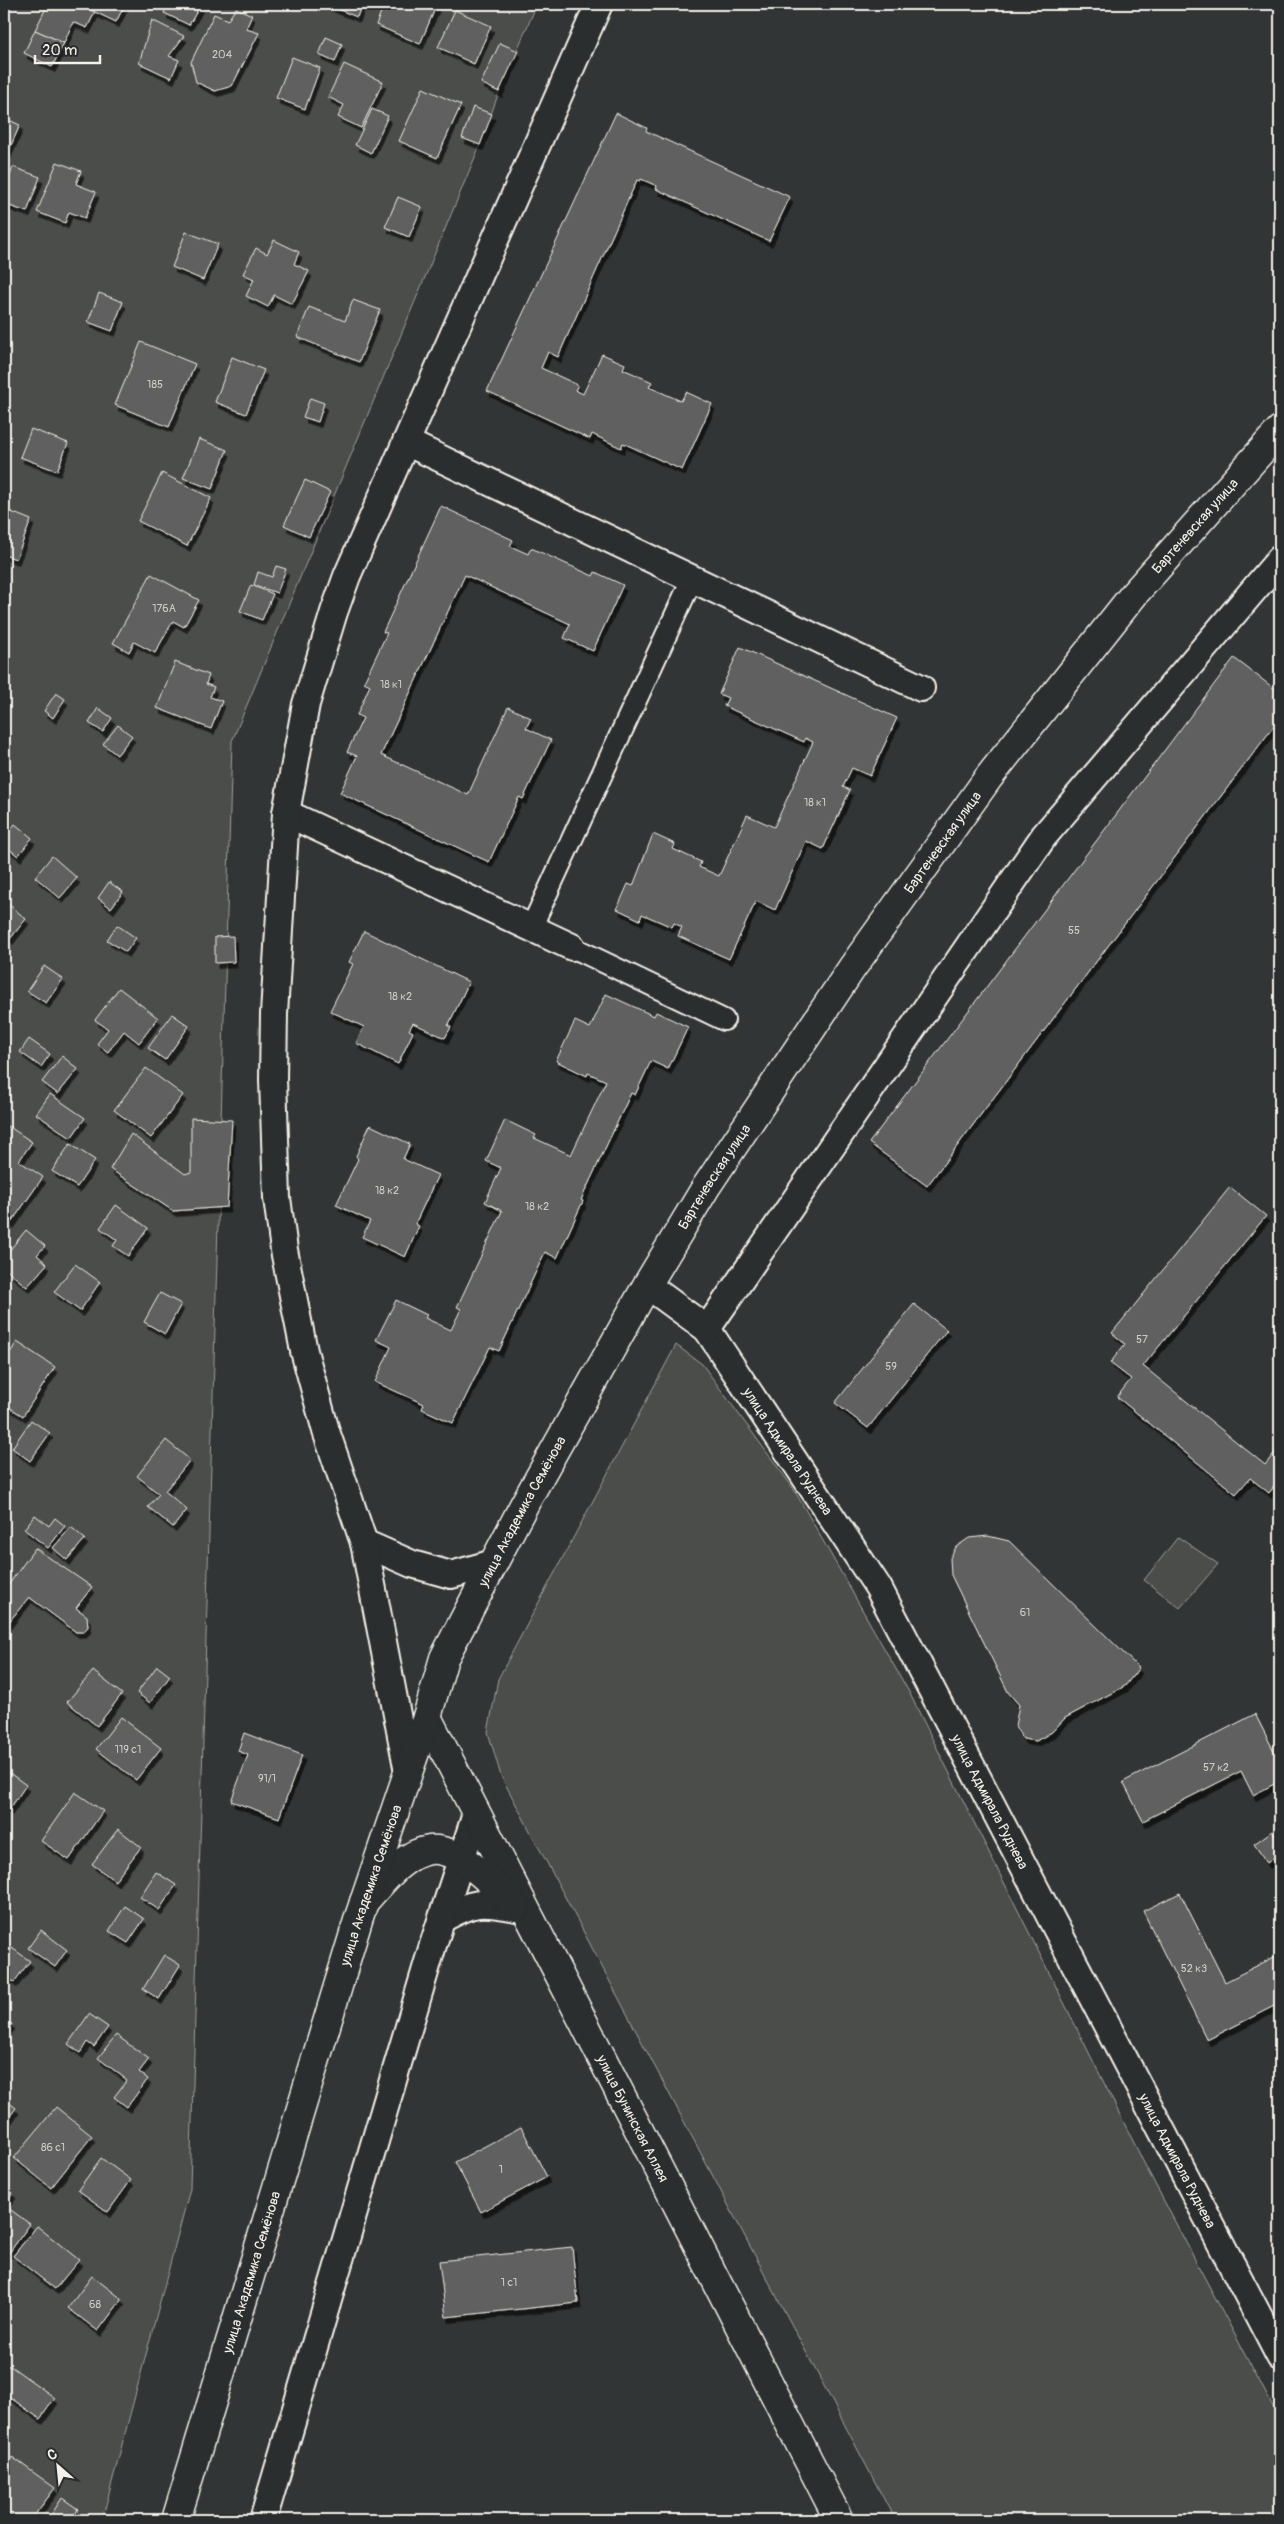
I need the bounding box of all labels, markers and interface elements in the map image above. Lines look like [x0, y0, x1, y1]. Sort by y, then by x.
scale bar [35, 32, 100, 64]
text: 20 m [42, 41, 77, 60]
house number: 204 [212, 48, 233, 61]
house number: 185 [147, 378, 163, 391]
street label: Бартеневская улица [1148, 475, 1242, 577]
house number: 176А [152, 602, 176, 615]
house number: 18 к1 [380, 678, 402, 691]
street label: Бартеневская улица [900, 788, 985, 897]
house number: 18 к1 [804, 796, 826, 809]
house number: 55 [1068, 924, 1080, 937]
house number: 18 к2 [388, 990, 412, 1003]
street label: Бартеневская улица [674, 1121, 754, 1232]
house number: 18 к2 [375, 1184, 399, 1197]
house number: 18 к2 [525, 1200, 549, 1213]
house number: 57 [1136, 1333, 1148, 1346]
house number: 59 [885, 1360, 897, 1373]
street label: улица Адмирала Руднева [739, 1383, 836, 1518]
street label: улица Академика Семёнова [474, 1433, 569, 1590]
house number: 61 [1020, 1606, 1030, 1619]
street label: улица Адмирала Руднева [947, 1730, 1032, 1872]
house number: 119 с1 [115, 1743, 141, 1756]
house number: 57 к2 [1203, 1761, 1229, 1774]
house number: 91/1 [258, 1772, 276, 1785]
street label: улица Академика Семёнова [336, 1802, 405, 1969]
house number: 52 к3 [1181, 1962, 1207, 1975]
street label: улица Бунинская Аллея [593, 2051, 672, 2185]
street label: улица Адмирала Руднева [1135, 2089, 1220, 2231]
house number: 86 с1 [41, 2141, 65, 2154]
house number: 1 [499, 2163, 503, 2176]
street label: улица Академика Семёнова [218, 2189, 284, 2356]
house number: 1 с1 [501, 2276, 517, 2289]
house number: 68 [89, 2298, 101, 2311]
north arrow [32, 2442, 82, 2492]
text: С [45, 2445, 60, 2464]

